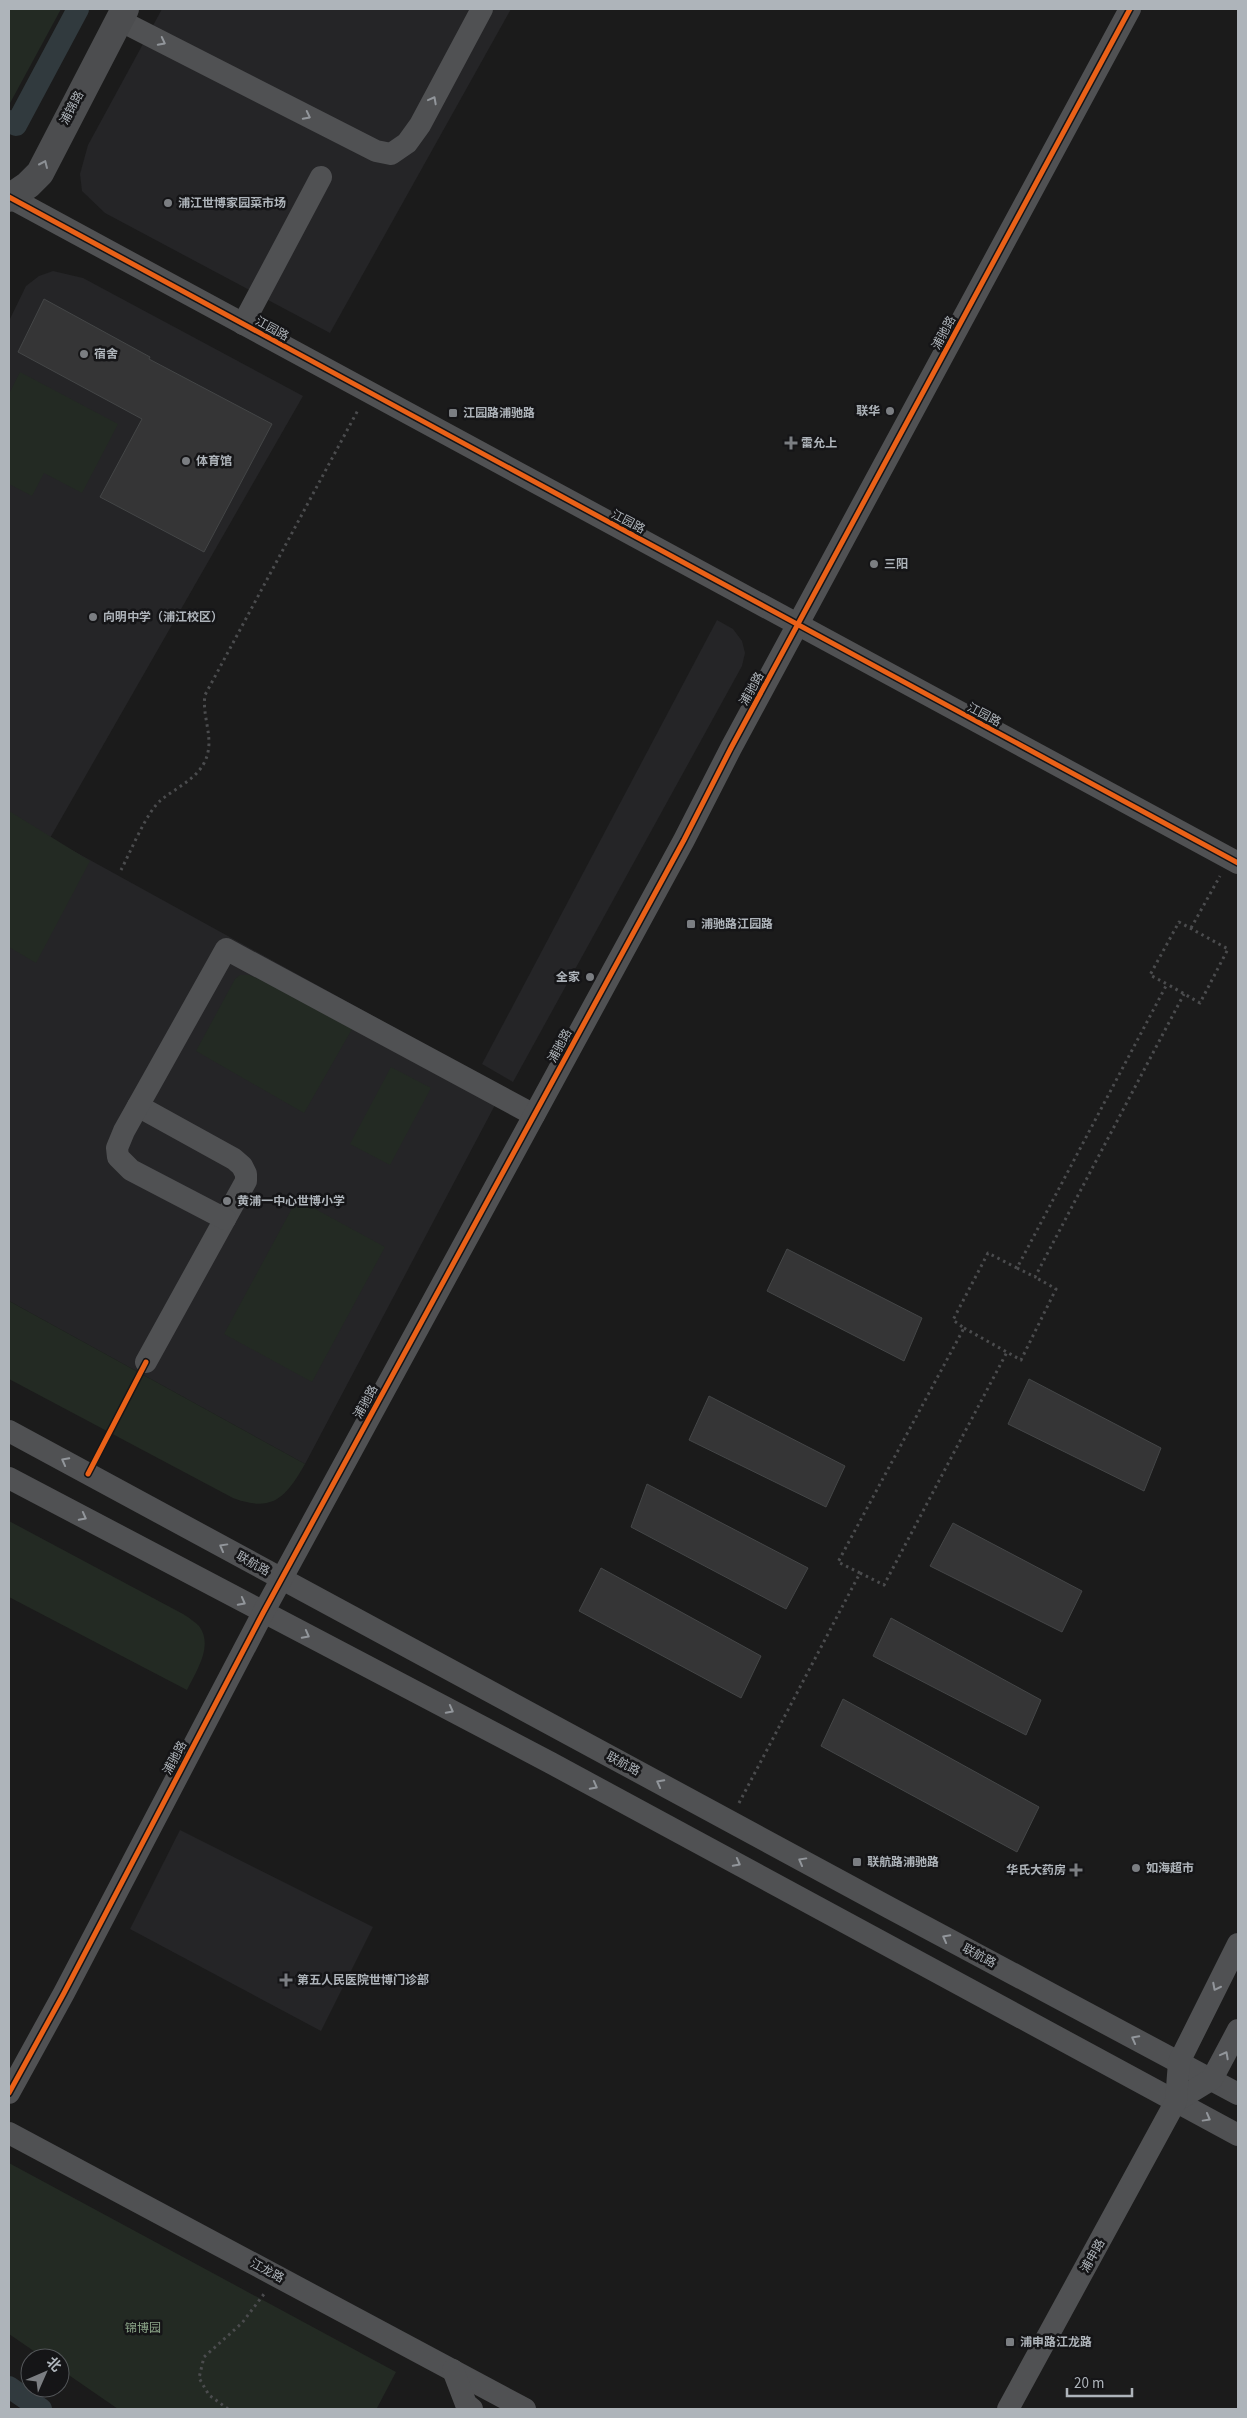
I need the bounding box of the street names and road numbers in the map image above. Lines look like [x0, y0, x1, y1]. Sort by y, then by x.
street label: 浦锦路 [56, 88, 88, 128]
street label: 江园路 [252, 313, 292, 345]
street label: 浦驰路 [928, 313, 960, 353]
street label: 江园路 [608, 506, 648, 538]
street label: 浦驰路 [736, 669, 768, 709]
street label: 江园路 [964, 699, 1004, 731]
street label: 浦驰路 [544, 1026, 576, 1066]
street label: 浦驰路 [350, 1382, 382, 1422]
street label: 联航路 [233, 1548, 273, 1580]
street label: 浦驰路 [159, 1738, 191, 1778]
street label: 联航路 [603, 1748, 643, 1780]
street label: 联航路 [959, 1940, 999, 1972]
street label: 浦申路 [1077, 2236, 1109, 2276]
street label: 江龙路 [247, 2255, 287, 2287]

